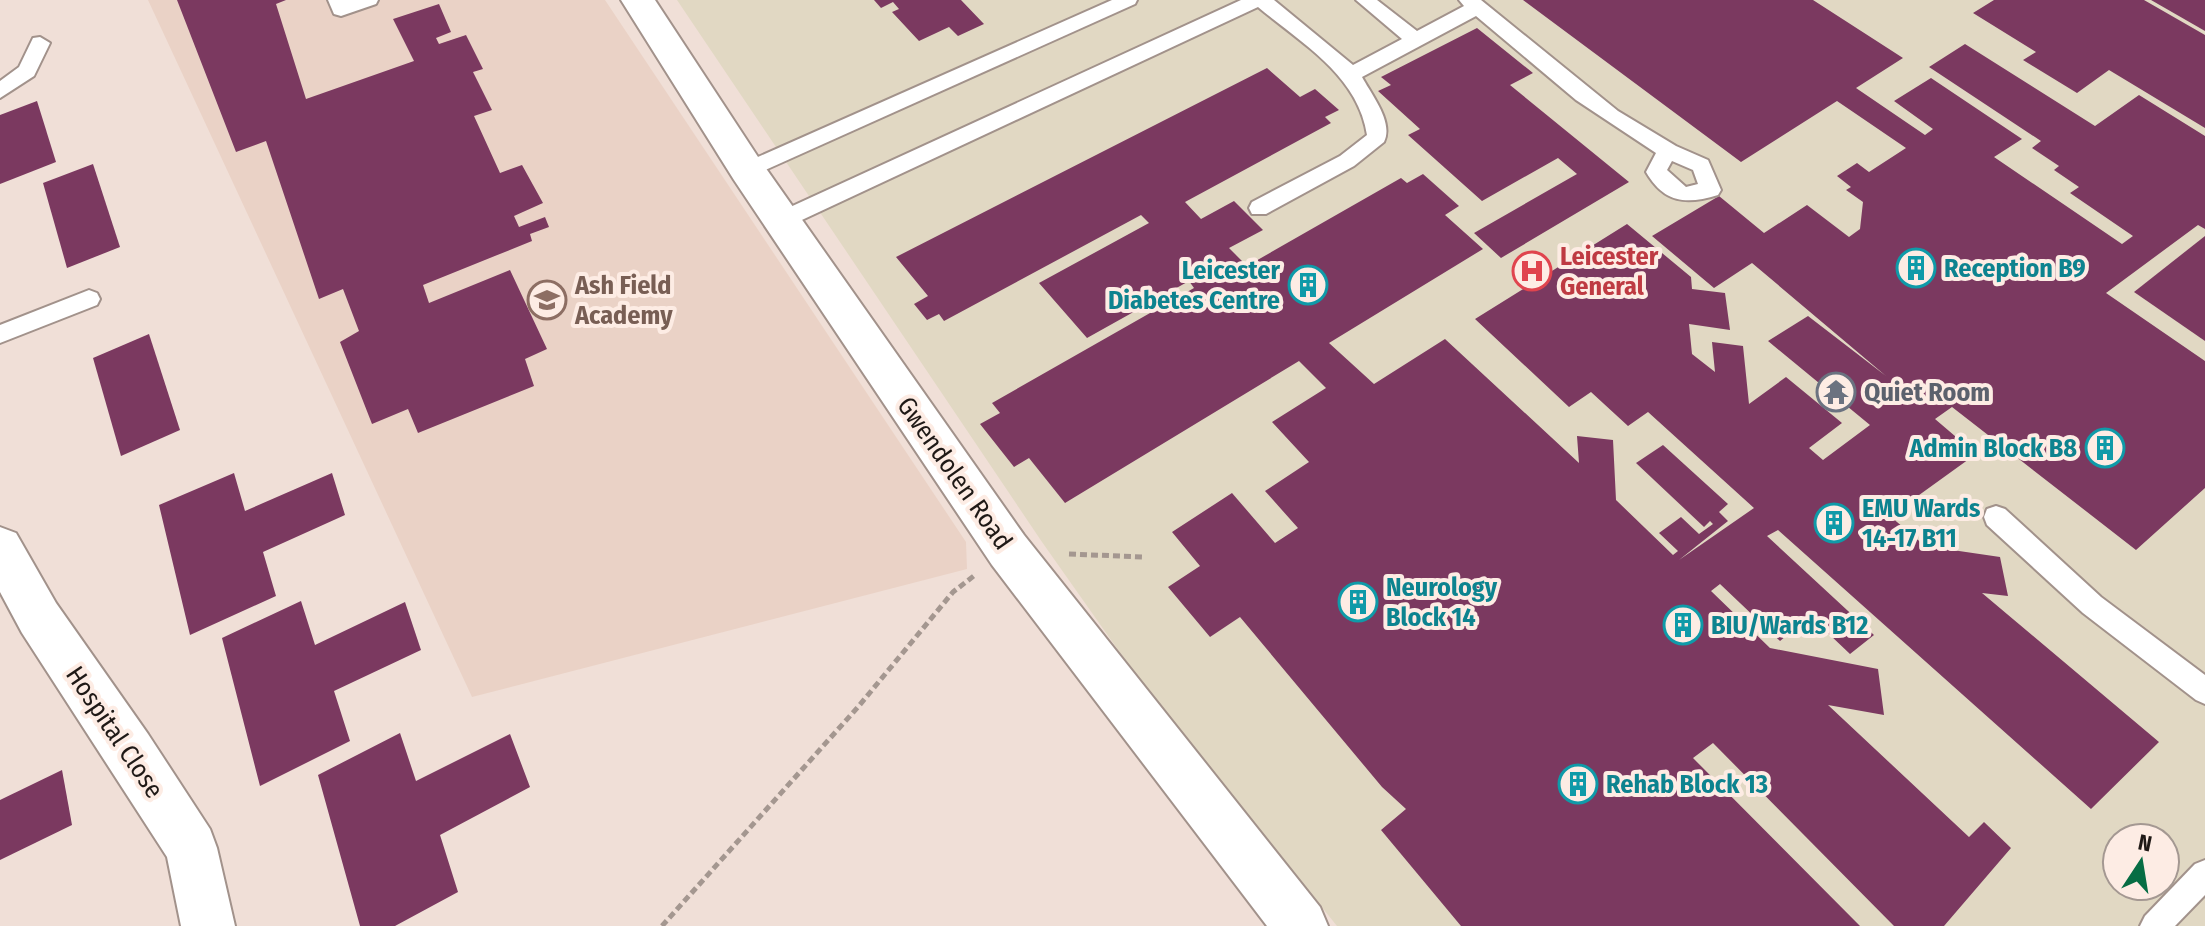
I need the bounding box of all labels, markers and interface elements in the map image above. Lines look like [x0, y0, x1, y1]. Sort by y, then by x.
place label: Leicester General [1560, 241, 1659, 302]
building icon: Reception B9 [1895, 247, 1937, 289]
hospital icon: Leicester General [1511, 250, 1553, 292]
place label: Reception B9 [1944, 253, 2086, 284]
place label: Leicester Diabetes Centre [1108, 255, 1280, 316]
building icon: Leicester Diabetes Centre [1287, 264, 1329, 306]
place label: Ash Field Academy [574, 270, 673, 331]
school or university icon: Ash Field Academy [526, 279, 568, 321]
temple icon: Quiet Room [1815, 371, 1857, 413]
place label: Quiet Room [1864, 377, 1990, 408]
street label: Gwendolen Road [890, 391, 1019, 556]
building icon: Admin Block B8 [2084, 427, 2126, 469]
place label: Admin Block B8 [1908, 433, 2077, 464]
place label: EMU Wards 14-17 B11 [1862, 493, 1980, 554]
building icon: EMU Wards 14-17 B11 [1813, 502, 1855, 544]
place label: Neurology Block 14 [1386, 572, 1498, 633]
building icon: Neurology Block 14 [1337, 581, 1379, 623]
building icon: BIU/Wards B12 [1662, 604, 1704, 646]
place label: BIU/Wards B12 [1711, 610, 1868, 641]
street label: Hospital Close [59, 661, 170, 804]
building icon: Rehab Block 13 [1557, 763, 1599, 805]
place label: Rehab Block 13 [1606, 769, 1768, 800]
north arrow [2101, 822, 2181, 902]
text: N [2136, 828, 2154, 858]

